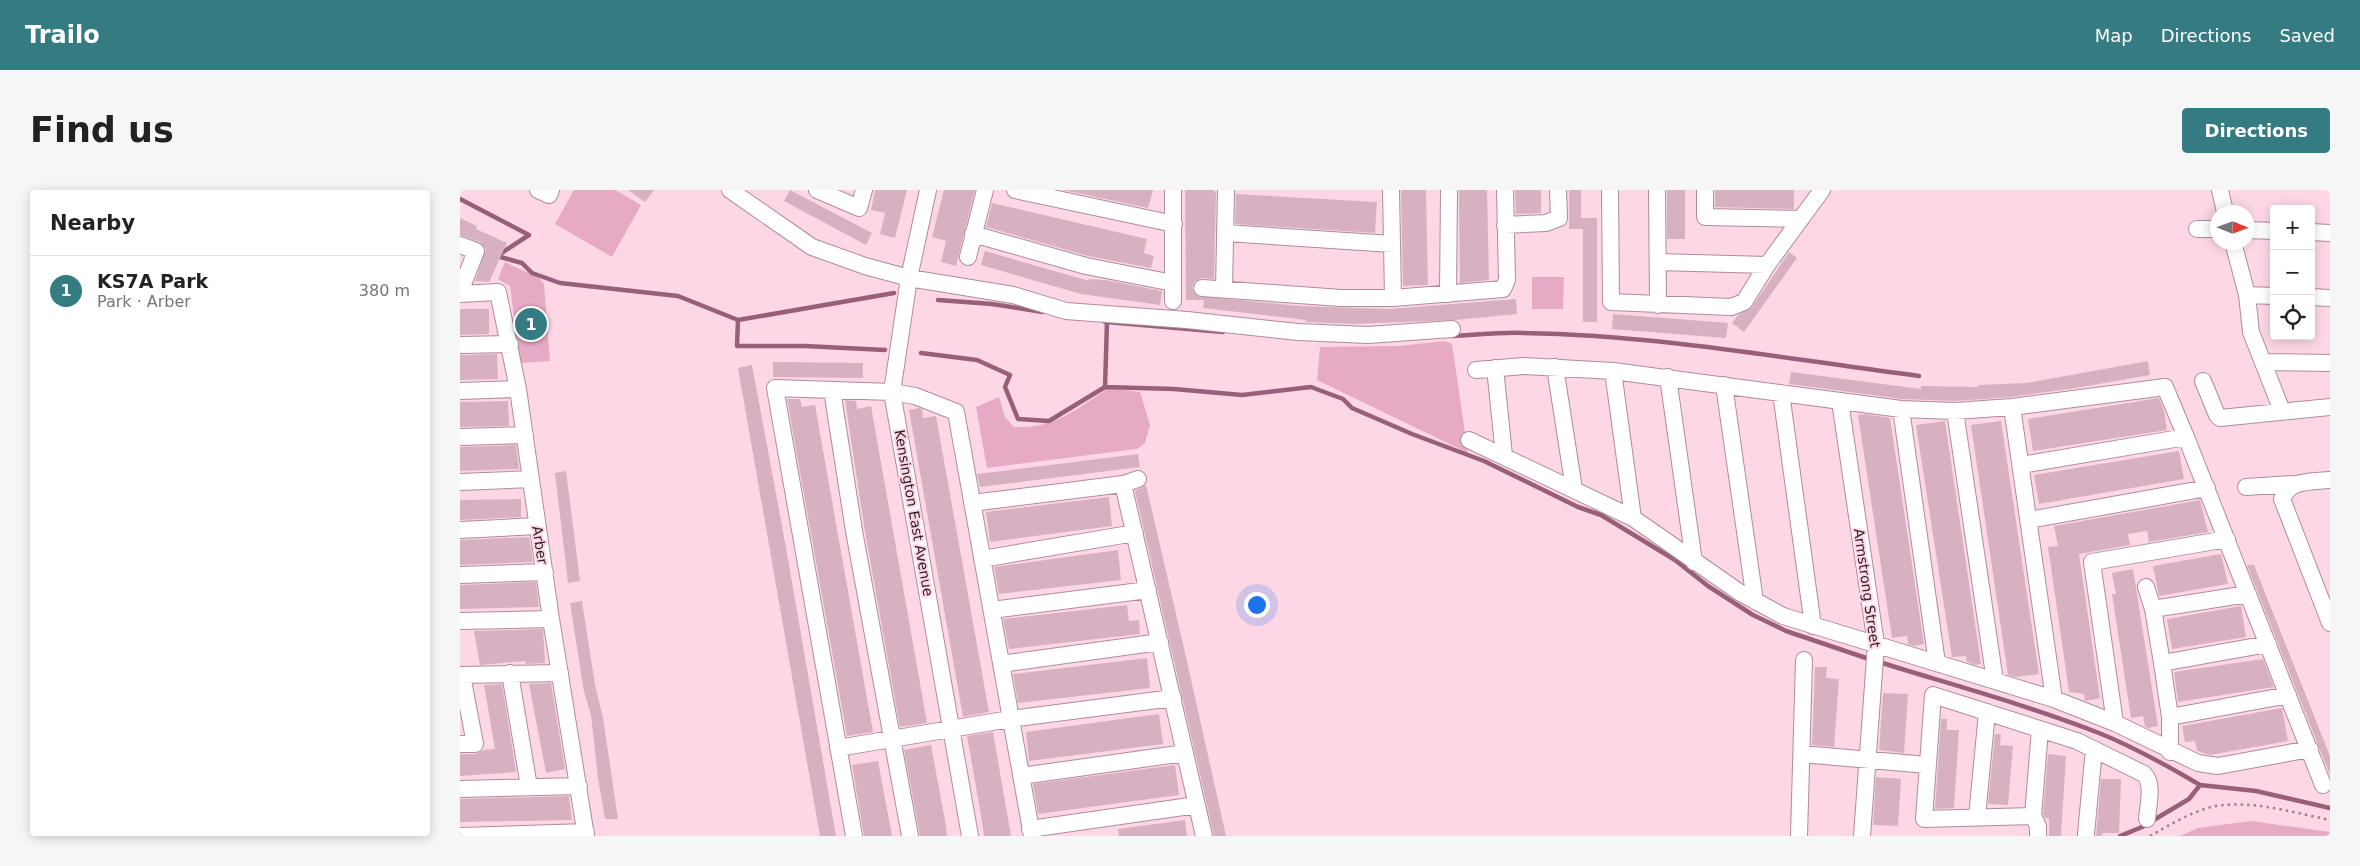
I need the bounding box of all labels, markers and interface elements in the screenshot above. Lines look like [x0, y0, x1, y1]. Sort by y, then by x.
text: Trailo [25, 21, 100, 49]
text: Map [2095, 25, 2133, 46]
text: Directions [2161, 25, 2251, 46]
text: Saved [2279, 25, 2335, 46]
button: Directions [2182, 108, 2330, 153]
text: Find us [30, 110, 174, 150]
north arrow [2210, 205, 2255, 250]
map controls [2270, 205, 2315, 340]
button: + [2270, 205, 2315, 250]
text: Nearby [50, 211, 135, 235]
button: − [2270, 250, 2315, 295]
text: KS7A Park [97, 270, 208, 292]
text: 1 [60, 281, 72, 300]
text: 380 m [359, 281, 410, 300]
text: Park · Arber [97, 292, 191, 311]
button: locate [2270, 295, 2315, 340]
pin: 1 [515, 305, 547, 343]
street label: Kensington East Avenue [891, 428, 937, 598]
street label: Arber [529, 525, 551, 566]
street label: Armstrong Street [1851, 527, 1883, 649]
your location [1244, 592, 1270, 618]

